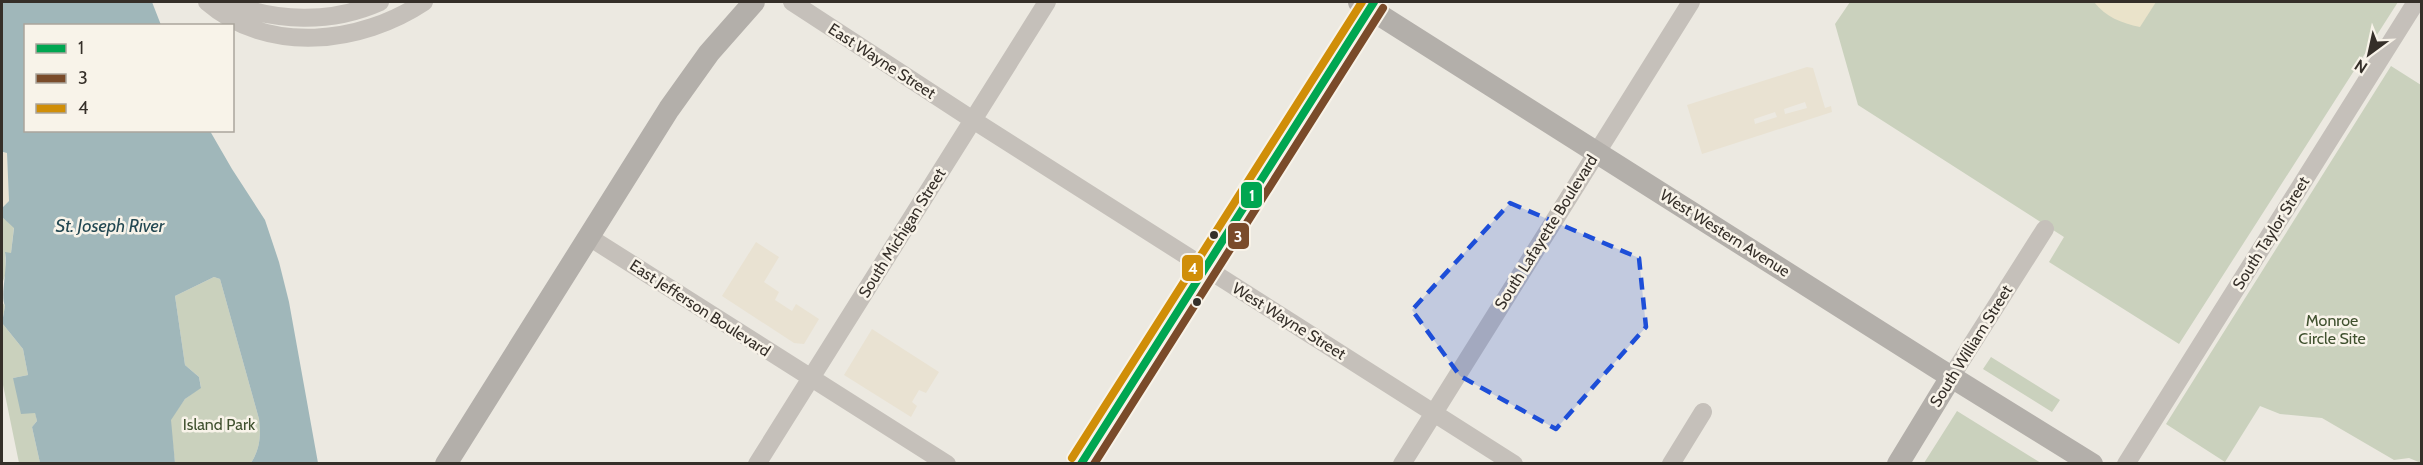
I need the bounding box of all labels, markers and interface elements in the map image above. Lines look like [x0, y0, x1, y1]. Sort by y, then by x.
street label: East Wayne Street [825, 19, 940, 103]
legend [24, 24, 234, 132]
north arrow [2339, 24, 2399, 84]
text: 1 [78, 37, 84, 59]
text: N [2351, 55, 2371, 77]
text: 3 [78, 67, 88, 89]
text: 4 [78, 97, 88, 119]
street label: South Lafayette Boulevard [1491, 151, 1601, 313]
street label: South Michigan Street [854, 164, 950, 301]
street label: South Taylor Street [2229, 173, 2314, 293]
line badge: 1 [1240, 181, 1263, 209]
street label: West Western Avenue [1657, 185, 1793, 281]
text: 1 [1249, 186, 1255, 205]
water label: St. Joseph River [56, 215, 166, 237]
line badge: 3 [1227, 222, 1250, 250]
text: 3 [1234, 227, 1242, 246]
unlabelled marker [1208, 229, 1220, 241]
line badge: 4 [1181, 254, 1204, 282]
street label: East Jefferson Boulevard [626, 255, 774, 361]
text: 4 [1188, 259, 1198, 278]
street label: West Wayne Street [1229, 278, 1350, 364]
street label: South William Street [1926, 281, 2016, 410]
unlabelled marker [1191, 296, 1203, 308]
park label: Monroe Circle Site [2298, 311, 2366, 348]
park label: Island Park [183, 415, 256, 434]

